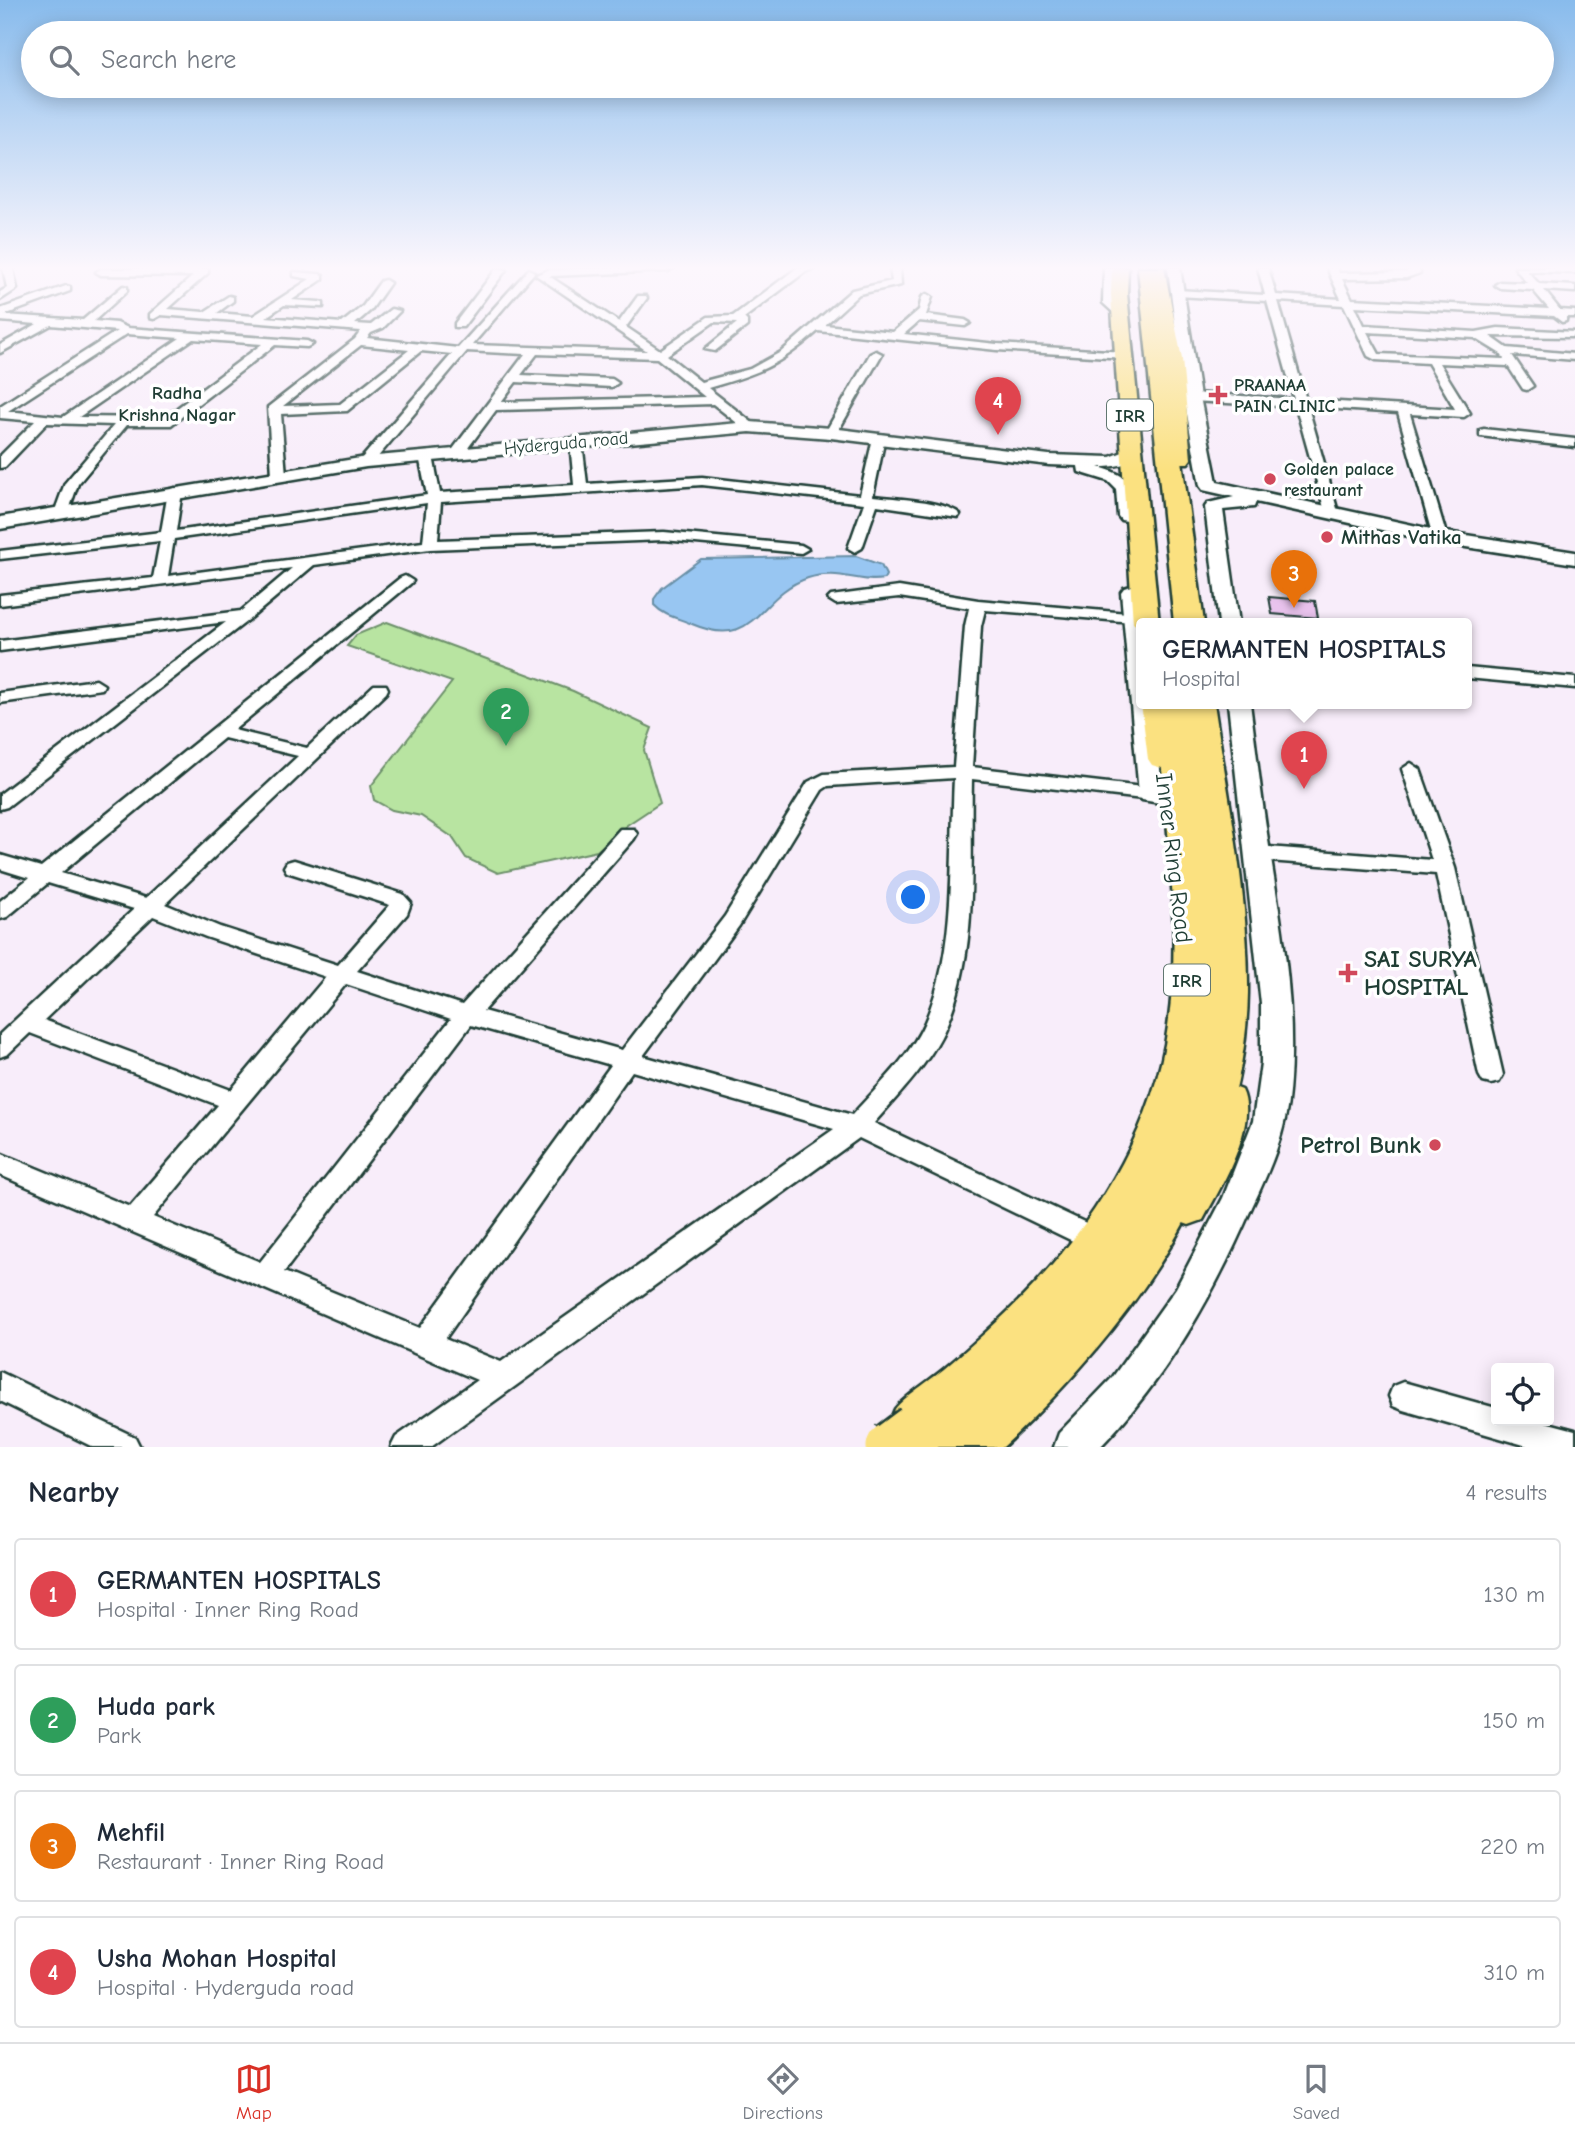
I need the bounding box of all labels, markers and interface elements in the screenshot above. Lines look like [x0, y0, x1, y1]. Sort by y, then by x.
search box [21, 21, 1554, 98]
icon: search [45, 41, 83, 79]
text: Search here [101, 45, 236, 75]
place label: PRAANAA PAIN CLINIC [1234, 375, 1336, 417]
pin: 4 [975, 377, 1021, 435]
district label: Radha Krishna Nagar [118, 382, 236, 426]
marker: PRAANAA PAIN CLINIC [1208, 385, 1228, 405]
road number: IRR [1107, 400, 1153, 430]
street label: Hyderguda road [503, 428, 629, 459]
place label: Golden palace restaurant [1284, 459, 1394, 501]
marker: Golden palace restaurant [1262, 471, 1278, 487]
place label: Mithas Vatika [1341, 525, 1462, 549]
marker: Mithas Vatika [1319, 529, 1335, 545]
pin: 3 [1271, 550, 1317, 608]
popup [1136, 618, 1472, 709]
text: GERMANTEN HOSPITALS [1162, 635, 1446, 665]
text: Hospital [1162, 665, 1240, 692]
pin: 2 [483, 688, 529, 746]
pin: 1 [1281, 731, 1327, 789]
street label: Inner Ring Road [1150, 771, 1198, 945]
your location [896, 880, 930, 914]
place label: SAI SURYA HOSPITAL [1364, 945, 1477, 1001]
marker: SAI SURYA HOSPITAL [1338, 963, 1358, 983]
road number: IRR [1164, 964, 1210, 996]
place label: Petrol Bunk [1300, 1131, 1421, 1159]
marker: Petrol Bunk [1427, 1137, 1443, 1153]
map controls [1491, 1363, 1554, 1426]
button: locate [1491, 1363, 1554, 1426]
text: Nearby [28, 1475, 119, 1510]
text: 4 results [1465, 1479, 1547, 1506]
text: GERMANTEN HOSPITALS [97, 1566, 381, 1596]
text: 1 [48, 1581, 58, 1608]
text: 130 m [1484, 1581, 1545, 1608]
text: Hospital · Inner Ring Road [97, 1596, 359, 1623]
text: Huda park [97, 1692, 215, 1722]
text: 2 [47, 1707, 59, 1734]
text: 150 m [1483, 1707, 1545, 1734]
text: Park [97, 1722, 141, 1749]
text: Mehfil [97, 1818, 165, 1848]
text: 3 [47, 1833, 59, 1860]
text: 220 m [1480, 1833, 1545, 1860]
text: Restaurant · Inner Ring Road [97, 1848, 384, 1875]
text: Usha Mohan Hospital [97, 1944, 337, 1974]
text: 4 [48, 1959, 58, 1986]
text: 310 m [1484, 1959, 1545, 1986]
text: Hospital · Hyderguda road [97, 1974, 354, 2001]
tab: Map [235, 2060, 273, 2124]
tab: Directions [743, 2060, 823, 2124]
tab: Saved [1293, 2060, 1340, 2124]

